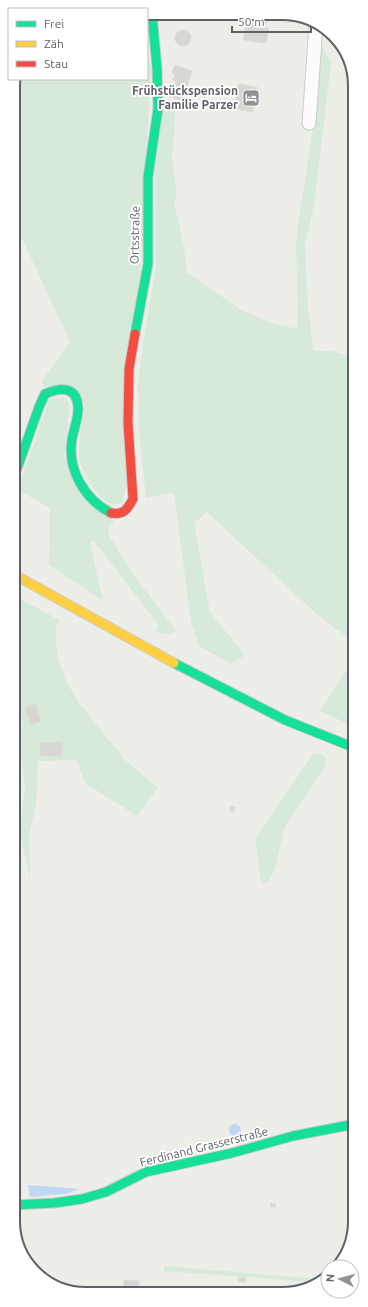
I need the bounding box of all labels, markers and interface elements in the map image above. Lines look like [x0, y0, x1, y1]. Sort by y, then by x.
legend [8, 8, 148, 80]
scale bar [232, 8, 311, 34]
text: 50 m [238, 15, 265, 28]
text: Frei [44, 17, 64, 30]
text: Zäh [44, 37, 64, 50]
text: Stau [44, 57, 68, 70]
place label: Frühstückspension Familie Parzer [132, 84, 238, 111]
hotel icon: Frühstückspension Familie Parzer [241, 88, 261, 108]
street label: Ortsstraße [127, 206, 142, 264]
street label: Ferdinand Grasserstraße [138, 1124, 269, 1169]
north arrow [320, 1259, 360, 1299]
text: N [324, 1273, 336, 1283]

